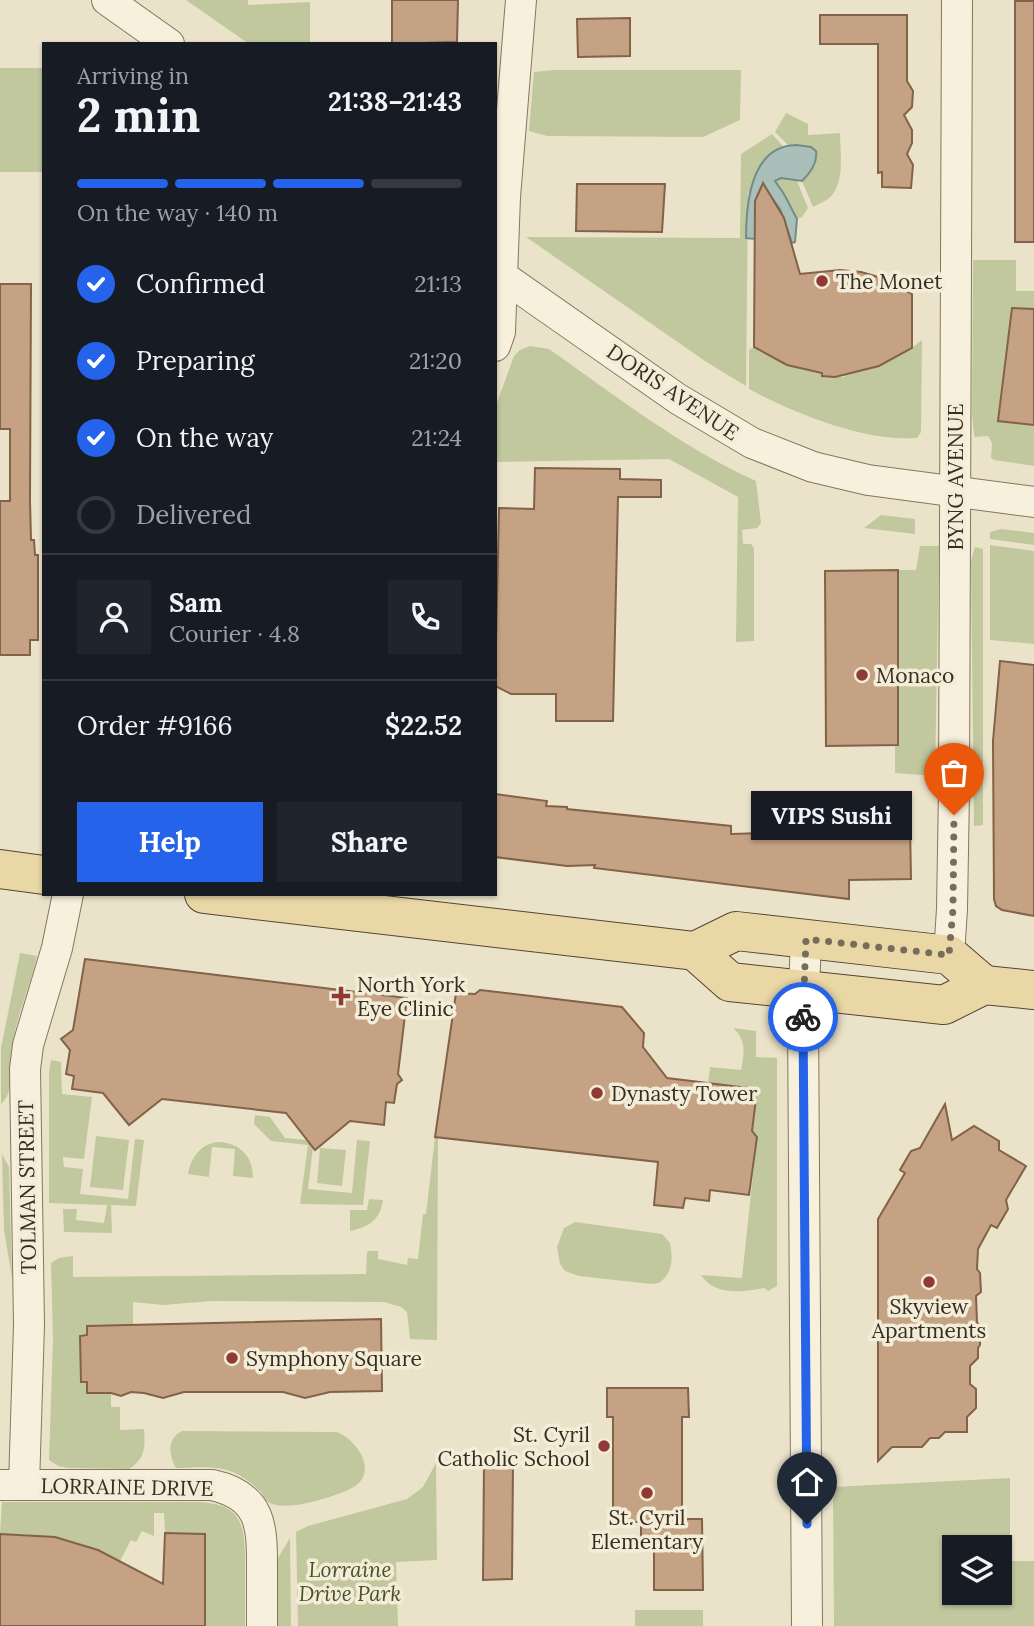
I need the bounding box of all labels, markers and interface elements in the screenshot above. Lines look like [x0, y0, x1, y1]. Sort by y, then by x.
text: Arriving in [77, 61, 189, 90]
text: 21:38–21:43 [328, 85, 462, 118]
text: 2 min [77, 86, 200, 145]
text: On the way · 140 m [77, 198, 278, 227]
icon: check [77, 265, 115, 303]
text: Confirmed [136, 267, 265, 300]
place label: The Monet [836, 268, 943, 295]
text: 21:13 [414, 269, 462, 298]
marker: The Monet [814, 273, 830, 289]
street label: DORIS AVENUE [602, 338, 744, 446]
icon: check [77, 342, 115, 380]
text: Preparing [136, 344, 255, 377]
text: 21:20 [409, 346, 462, 375]
street label: BYNG AVENUE [942, 403, 969, 551]
icon: check [77, 419, 115, 457]
text: On the way [136, 421, 273, 454]
text: 21:24 [411, 423, 462, 452]
text: Delivered [136, 498, 252, 531]
button: person [77, 580, 151, 654]
button: phone [388, 580, 462, 654]
text: Sam [169, 586, 222, 619]
text: Courier · 4.8 [169, 619, 300, 648]
place label: Monaco [876, 662, 954, 689]
marker: Monaco [854, 667, 870, 683]
text: Order #9166 [77, 709, 233, 742]
text: $22.52 [385, 709, 462, 742]
pin [924, 743, 984, 815]
icon: bag [935, 754, 973, 792]
callout: VIPS Sushi [751, 790, 912, 840]
text: VIPS Sushi [771, 801, 892, 830]
button: Help [77, 802, 263, 882]
button: Share [277, 802, 462, 882]
place label: North York Eye Clinic [357, 971, 466, 1022]
courier [768, 982, 838, 1052]
marker: North York Eye Clinic [331, 986, 351, 1006]
icon: bike [784, 998, 822, 1036]
place label: Dynasty Tower [611, 1080, 757, 1107]
marker: Dynasty Tower [589, 1085, 605, 1101]
street label: TOLMAN STREET [12, 1100, 42, 1274]
marker: Skyview Apartments [921, 1274, 937, 1290]
place label: Skyview Apartments [871, 1293, 986, 1344]
place label: Symphony Square [246, 1345, 422, 1372]
marker: Symphony Square [224, 1350, 240, 1366]
place label: St. Cyril Catholic School [437, 1421, 590, 1472]
marker: St. Cyril Catholic School [596, 1438, 612, 1454]
pin [777, 1452, 837, 1524]
icon: home [788, 1463, 826, 1501]
street label: LORRAINE DRIVE [40, 1472, 214, 1502]
marker: St. Cyril Elementary [639, 1485, 655, 1501]
place label: St. Cyril Elementary [591, 1504, 703, 1555]
map controls [942, 1535, 1012, 1605]
button: layers [942, 1535, 1012, 1605]
park label: Lorraine Drive Park [299, 1556, 401, 1607]

